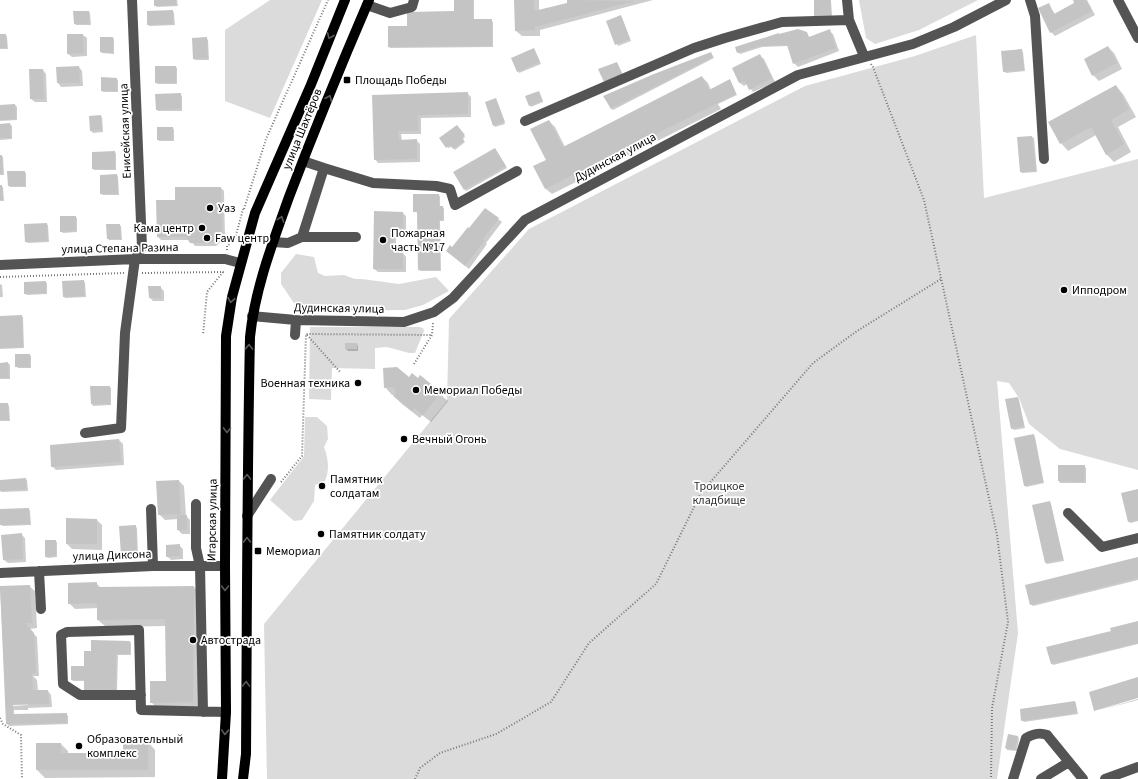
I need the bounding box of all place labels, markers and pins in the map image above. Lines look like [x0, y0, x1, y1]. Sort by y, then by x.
place label: Площадь Победы [355, 72, 447, 89]
marker: Площадь Победы [342, 75, 352, 85]
place label: Уаз [218, 200, 235, 217]
marker: Уаз [205, 203, 215, 213]
place label: Кама центр [133, 220, 194, 237]
marker: Кама центр [197, 223, 207, 233]
place label: Пожарная часть №17 [391, 225, 445, 256]
place label: Faw центр [215, 230, 270, 247]
marker: Faw центр [202, 233, 212, 243]
marker: Пожарная часть №17 [378, 235, 388, 245]
place label: Ипподром [1072, 282, 1127, 299]
marker: Ипподром [1059, 285, 1069, 295]
place label: Военная техника [260, 375, 350, 392]
marker: Военная техника [353, 378, 363, 388]
place label: Мемориал Победы [424, 382, 522, 399]
marker: Мемориал Победы [411, 385, 421, 395]
place label: Вечный Огонь [412, 431, 487, 448]
marker: Вечный Огонь [399, 434, 409, 444]
place label: Памятник солдатам [330, 471, 383, 502]
marker: Памятник солдатам [317, 481, 327, 491]
place label: Памятник солдату [329, 526, 426, 543]
marker: Памятник солдату [316, 529, 326, 539]
place label: Мемориал [266, 543, 321, 560]
marker: Мемориал [253, 546, 263, 556]
place label: Автострада [201, 632, 261, 649]
marker: Автострада [188, 635, 198, 645]
place label: Образовательный комплекс [87, 731, 183, 762]
marker: Образовательный комплекс [74, 741, 84, 751]

